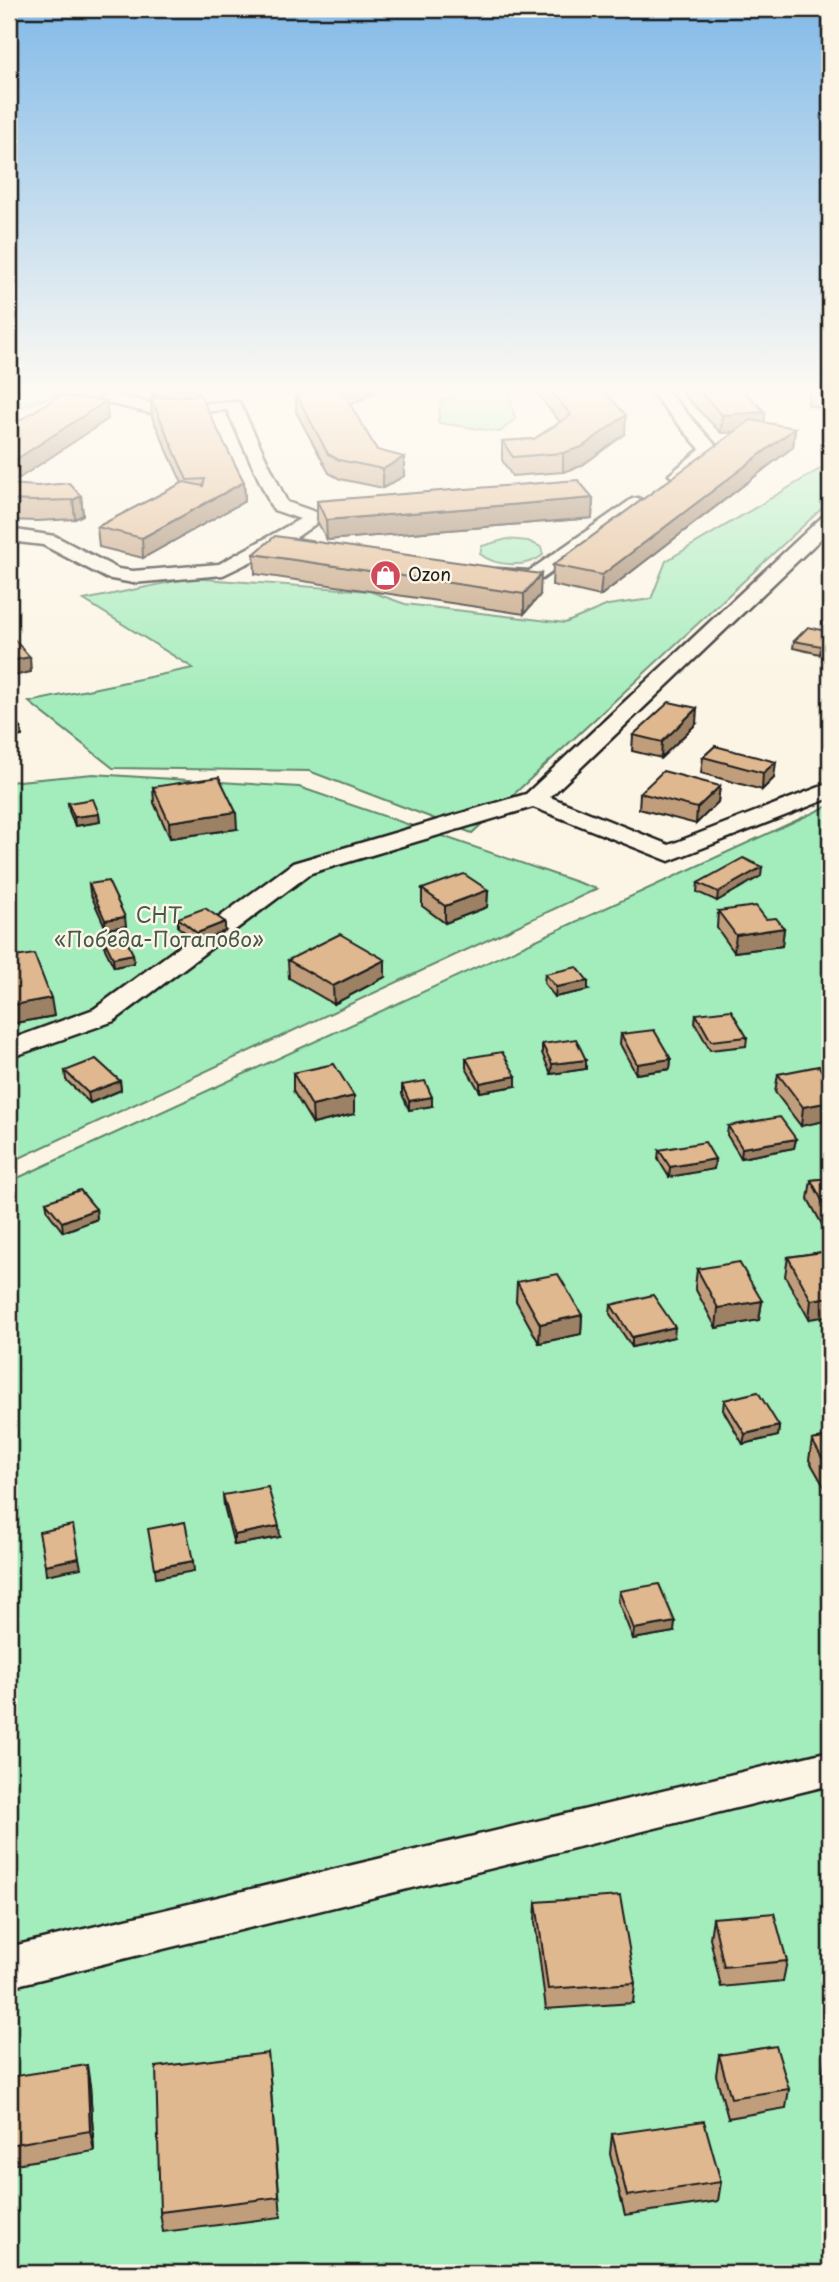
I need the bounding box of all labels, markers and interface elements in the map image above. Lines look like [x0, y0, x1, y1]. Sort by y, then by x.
shop icon: Ozon [368, 558, 402, 592]
place label: Ozon [408, 560, 451, 587]
park label: СНТ «Победа-Потапово» [54, 898, 264, 954]

